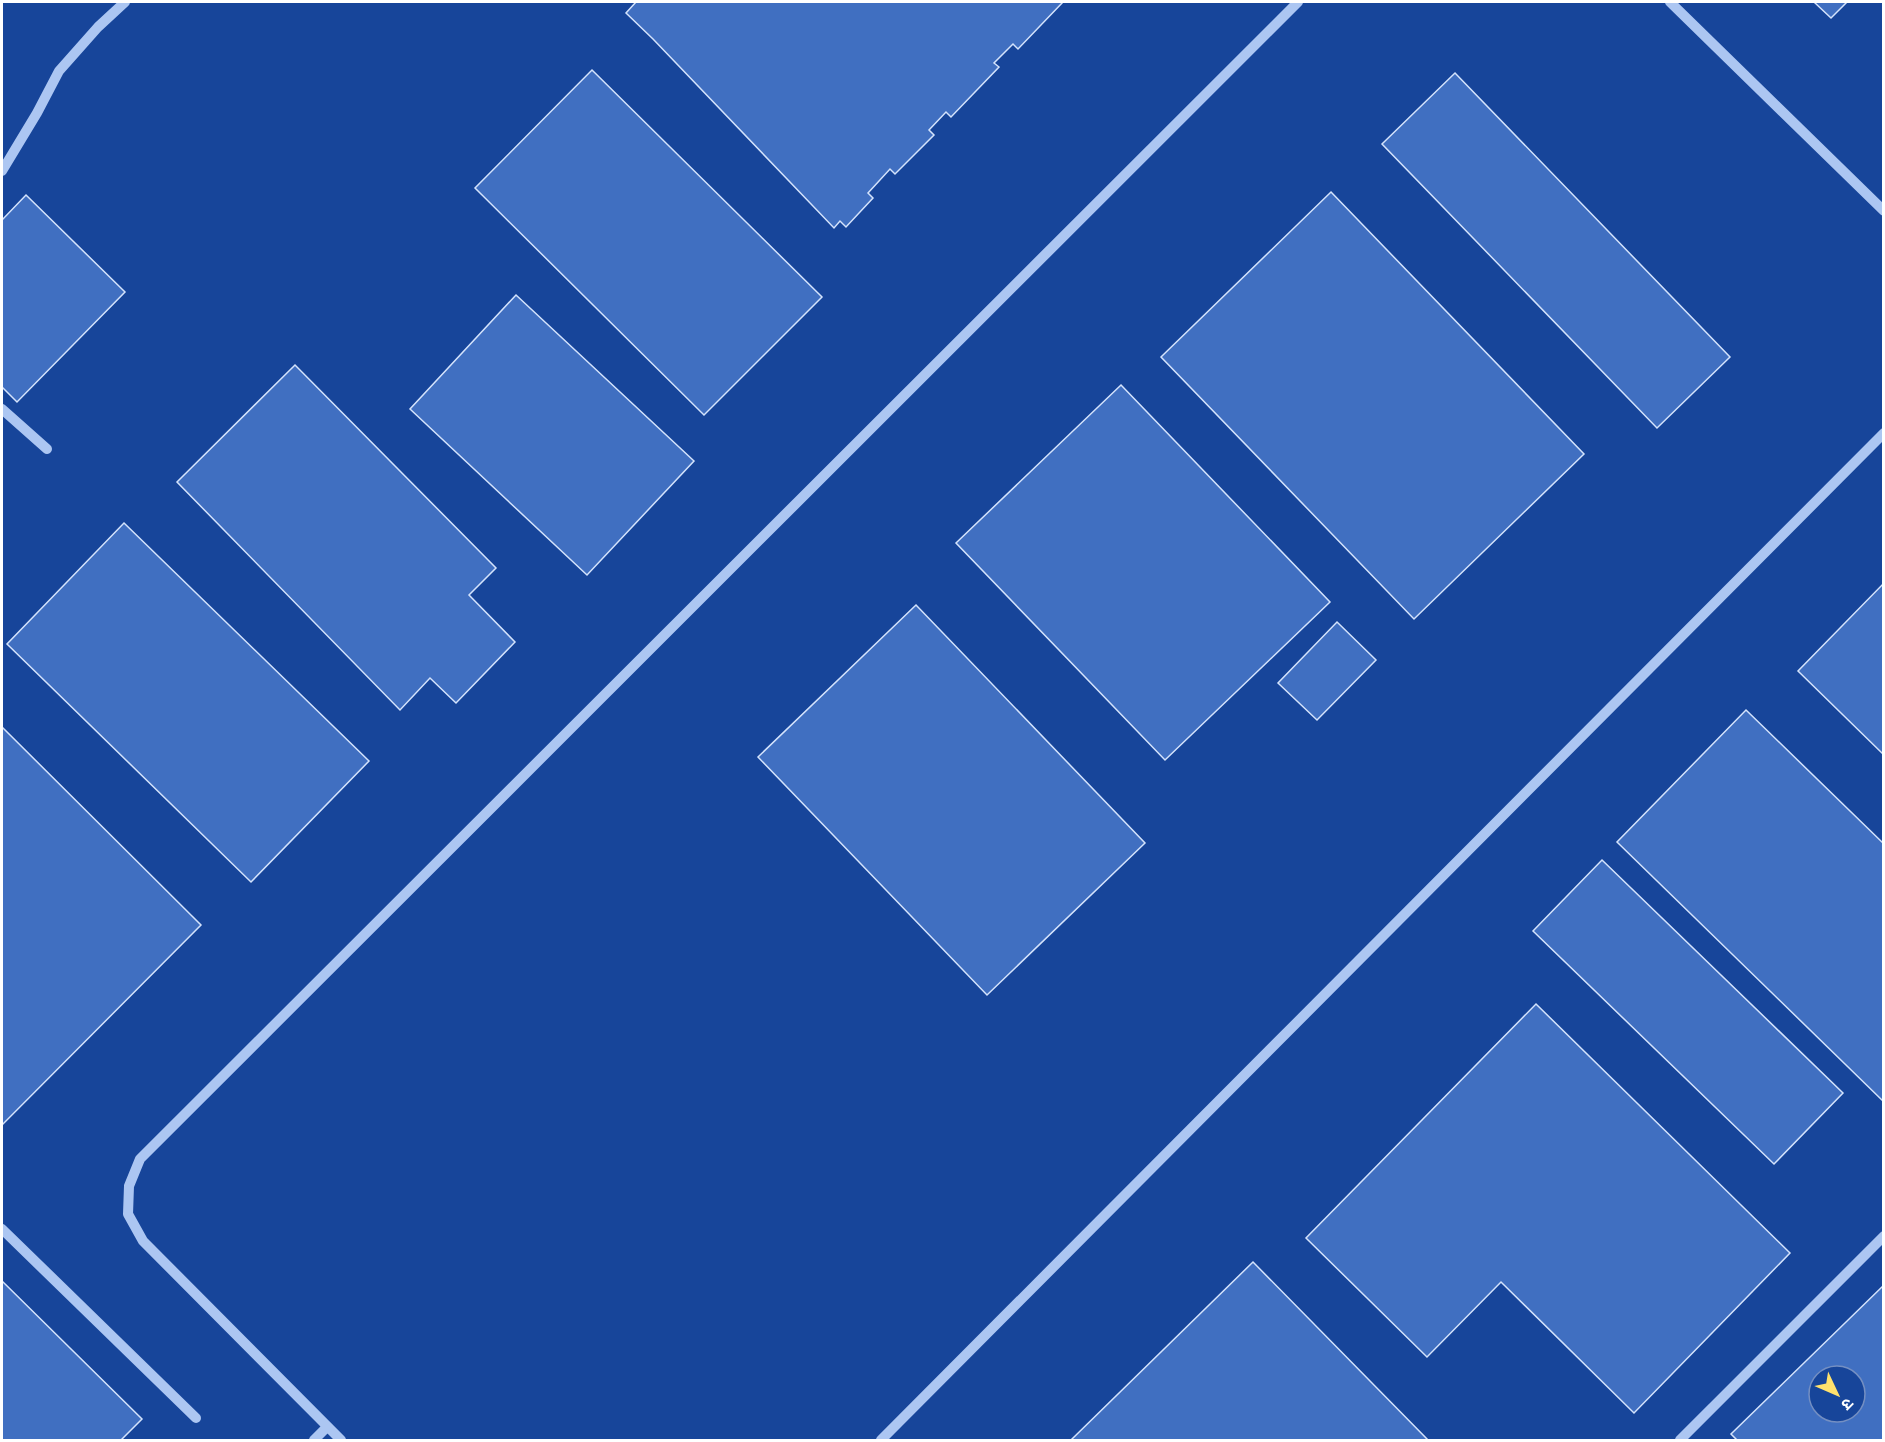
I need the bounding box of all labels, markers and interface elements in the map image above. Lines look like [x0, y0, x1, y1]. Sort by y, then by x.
north arrow [1807, 1364, 1867, 1424]
text: उ [1838, 1395, 1858, 1414]

